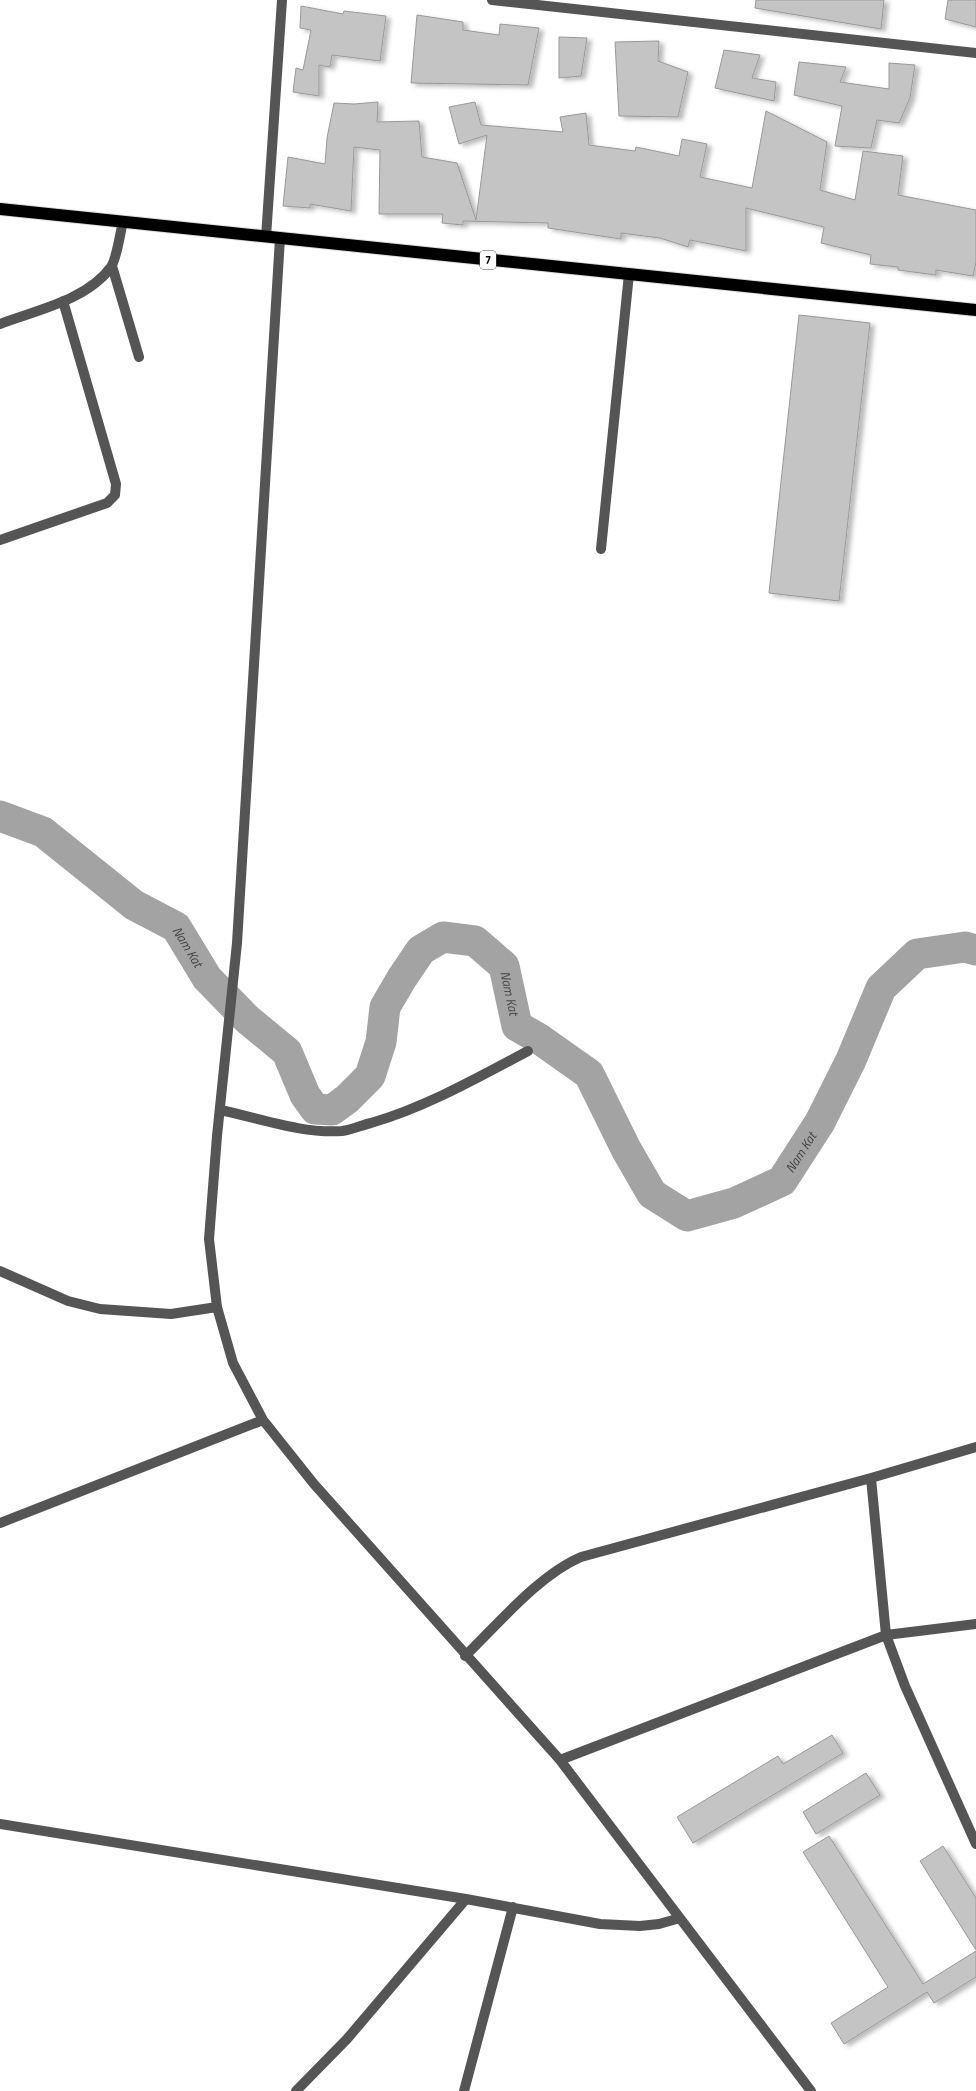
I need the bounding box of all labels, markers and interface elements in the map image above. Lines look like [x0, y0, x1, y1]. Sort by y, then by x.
road number: 7 [480, 251, 496, 269]
water label: Nam Kat [168, 922, 209, 973]
water label: Nam Kat [495, 969, 525, 1019]
water label: Nam Kat [780, 1126, 822, 1176]

